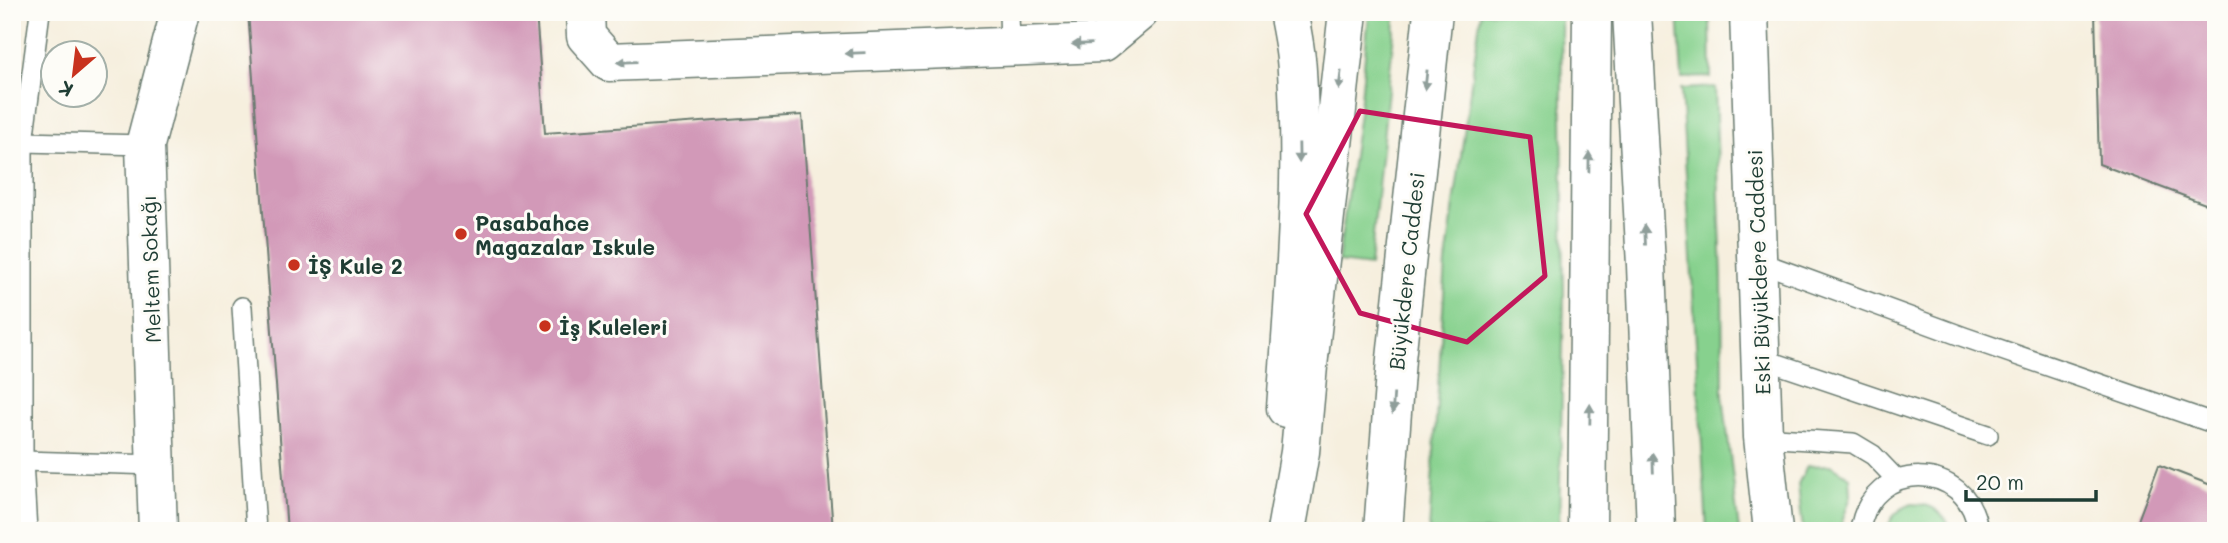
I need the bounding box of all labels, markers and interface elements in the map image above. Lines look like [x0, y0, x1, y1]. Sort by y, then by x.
north arrow [38, 38, 108, 108]
one-way arrow [1071, 38, 1093, 49]
one-way arrow [843, 47, 865, 58]
one-way arrow [616, 56, 638, 67]
one-way arrow [1335, 69, 1346, 91]
one-way arrow [1421, 69, 1432, 91]
text: K [54, 75, 77, 103]
one-way arrow [1293, 143, 1305, 165]
street label: Eski Büyükdere Caddesi [1740, 149, 1776, 395]
one-way arrow [1583, 150, 1595, 172]
street label: Büyükdere Caddesi [1382, 171, 1430, 371]
street label: Meltem Sokağı [134, 195, 166, 343]
place label: Pasabahce Magazalar Iskule [475, 209, 655, 260]
one-way arrow [1639, 224, 1650, 246]
marker: Pasabahce Magazalar Iskule [453, 226, 469, 242]
place label: İŞ Kule 2 [308, 252, 403, 279]
marker: İŞ Kule 2 [286, 257, 302, 273]
place label: İş Kuleleri [559, 313, 668, 341]
marker: İş Kuleleri [537, 318, 553, 334]
one-way arrow [1387, 393, 1398, 415]
one-way arrow [1584, 402, 1596, 424]
one-way arrow [1648, 451, 1659, 473]
scale bar [1966, 459, 2095, 503]
text: 20 m [1976, 468, 2024, 495]

